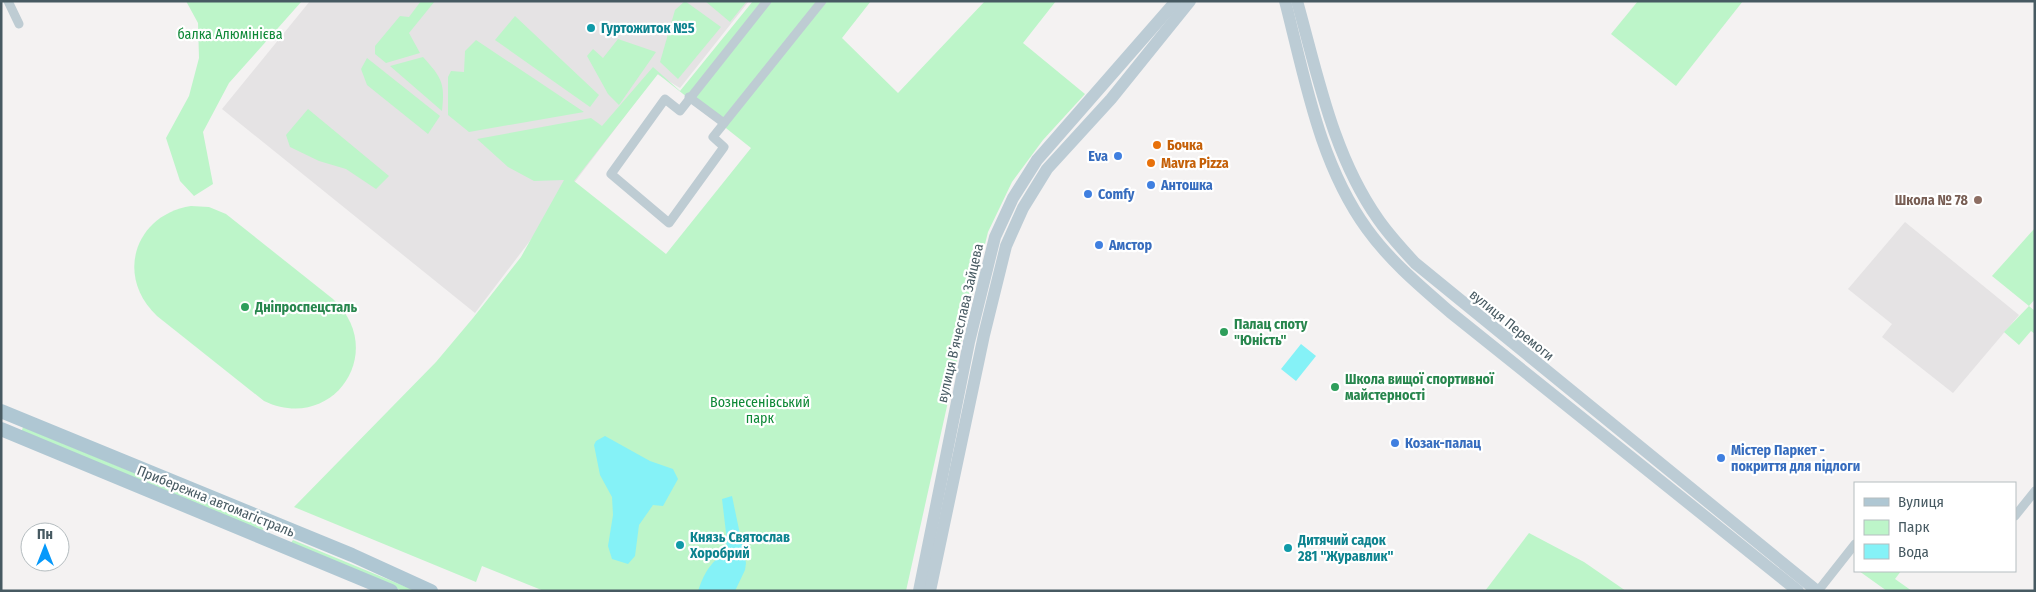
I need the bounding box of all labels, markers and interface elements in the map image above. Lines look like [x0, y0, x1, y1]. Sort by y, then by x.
place label: Гуртожиток №5 [601, 20, 695, 37]
marker: Гуртожиток №5 [585, 22, 597, 34]
park label: балка Алюмінієва [177, 26, 283, 43]
place label: Бочка [1167, 137, 1203, 154]
marker: Бочка [1151, 139, 1163, 151]
place label: Eva [1088, 148, 1108, 165]
marker: Eva [1112, 150, 1124, 162]
place label: Mavra Pizza [1161, 155, 1229, 172]
marker: Mavra Pizza [1145, 157, 1157, 169]
place label: Антошка [1160, 177, 1213, 194]
marker: Антошка [1145, 179, 1157, 191]
place label: Comfy [1098, 186, 1135, 203]
marker: Comfy [1082, 188, 1094, 200]
place label: Школа № 78 [1895, 192, 1969, 209]
marker: Школа № 78 [1972, 194, 1984, 206]
place label: Амстор [1108, 237, 1152, 254]
marker: Амстор [1093, 239, 1105, 251]
street label: вулиця Вʼячеслава Зайцева [934, 242, 987, 404]
street label: вулиця Перемоги [1466, 286, 1557, 365]
place label: Дніпроспецсталь [254, 299, 358, 316]
marker: Дніпроспецсталь [239, 301, 251, 313]
place label: Палац споту "Юність" [1234, 316, 1308, 349]
marker: Палац споту "Юність" [1218, 326, 1230, 338]
place label: Школа вищої спортивної майстерності [1345, 371, 1495, 404]
marker: Школа вищої спортивної майстерності [1329, 381, 1341, 393]
park label: Вознесенівський парк [710, 394, 810, 427]
place label: Козак-палац [1405, 435, 1481, 452]
marker: Козак-палац [1389, 437, 1401, 449]
place label: Містер Паркет - покриття для підлоги [1731, 442, 1860, 475]
marker: Містер Паркет - покриття для підлоги [1715, 452, 1727, 464]
street label: Прибережна автомагістраль [134, 462, 298, 541]
legend [1854, 482, 2016, 572]
text: Вулиця [1898, 493, 1944, 511]
text: Парк [1898, 518, 1929, 536]
north arrow [20, 522, 70, 572]
text: Пн [37, 526, 53, 543]
place label: Князь Святослав Хоробрий [689, 529, 790, 562]
place label: Дитячий садок 281 "Журавлик" [1297, 532, 1393, 565]
marker: Князь Святослав Хоробрий [674, 539, 686, 551]
marker: Дитячий садок 281 "Журавлик" [1282, 542, 1294, 554]
text: Вода [1898, 543, 1929, 561]

